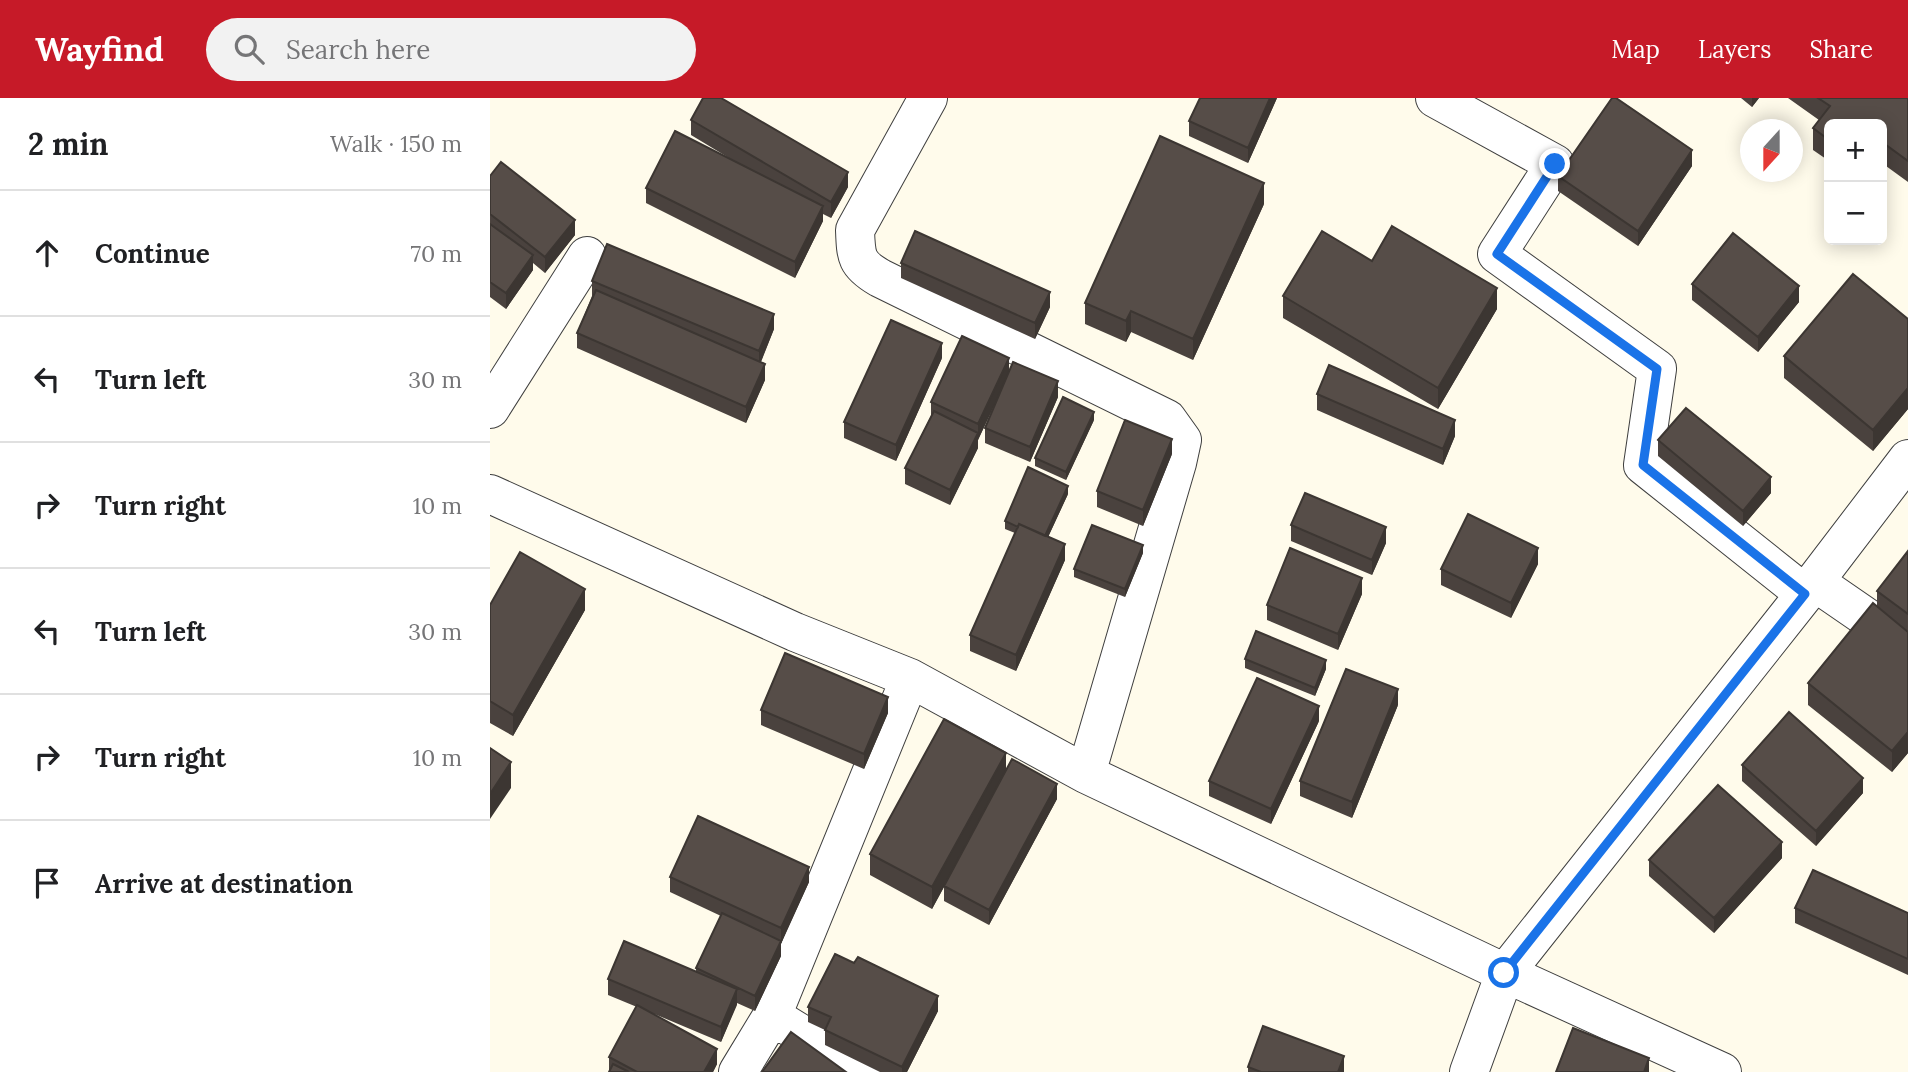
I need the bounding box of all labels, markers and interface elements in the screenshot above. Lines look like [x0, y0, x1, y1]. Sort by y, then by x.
search box [206, 18, 696, 81]
text: Wayfind [35, 28, 164, 70]
icon: search [230, 30, 268, 68]
text: Search here [286, 33, 430, 66]
text: Map [1611, 34, 1660, 65]
text: Layers [1698, 34, 1771, 65]
text: Share [1809, 34, 1873, 65]
north arrow [1740, 119, 1803, 182]
map controls [1824, 119, 1887, 245]
button: + [1824, 119, 1887, 182]
text: 2 min [28, 125, 108, 163]
text: Walk · 150 m [330, 129, 462, 158]
route end [1539, 148, 1570, 179]
button: − [1824, 182, 1887, 245]
icon: ahead [28, 234, 66, 272]
text: Continue [95, 237, 210, 270]
text: 70 m [411, 239, 462, 268]
icon: left [28, 360, 66, 398]
text: Turn left [95, 363, 206, 396]
text: 30 m [408, 365, 462, 394]
icon: right [28, 486, 66, 524]
text: Turn right [95, 489, 226, 522]
text: 10 m [413, 491, 462, 520]
icon: left [28, 612, 66, 650]
text: Turn left [95, 615, 206, 648]
text: 30 m [408, 617, 462, 646]
icon: right [28, 738, 66, 776]
text: Turn right [95, 741, 226, 774]
text: 10 m [413, 743, 462, 772]
icon: arrive [28, 864, 66, 902]
text: Arrive at destination [95, 867, 353, 900]
route start [1488, 957, 1519, 988]

